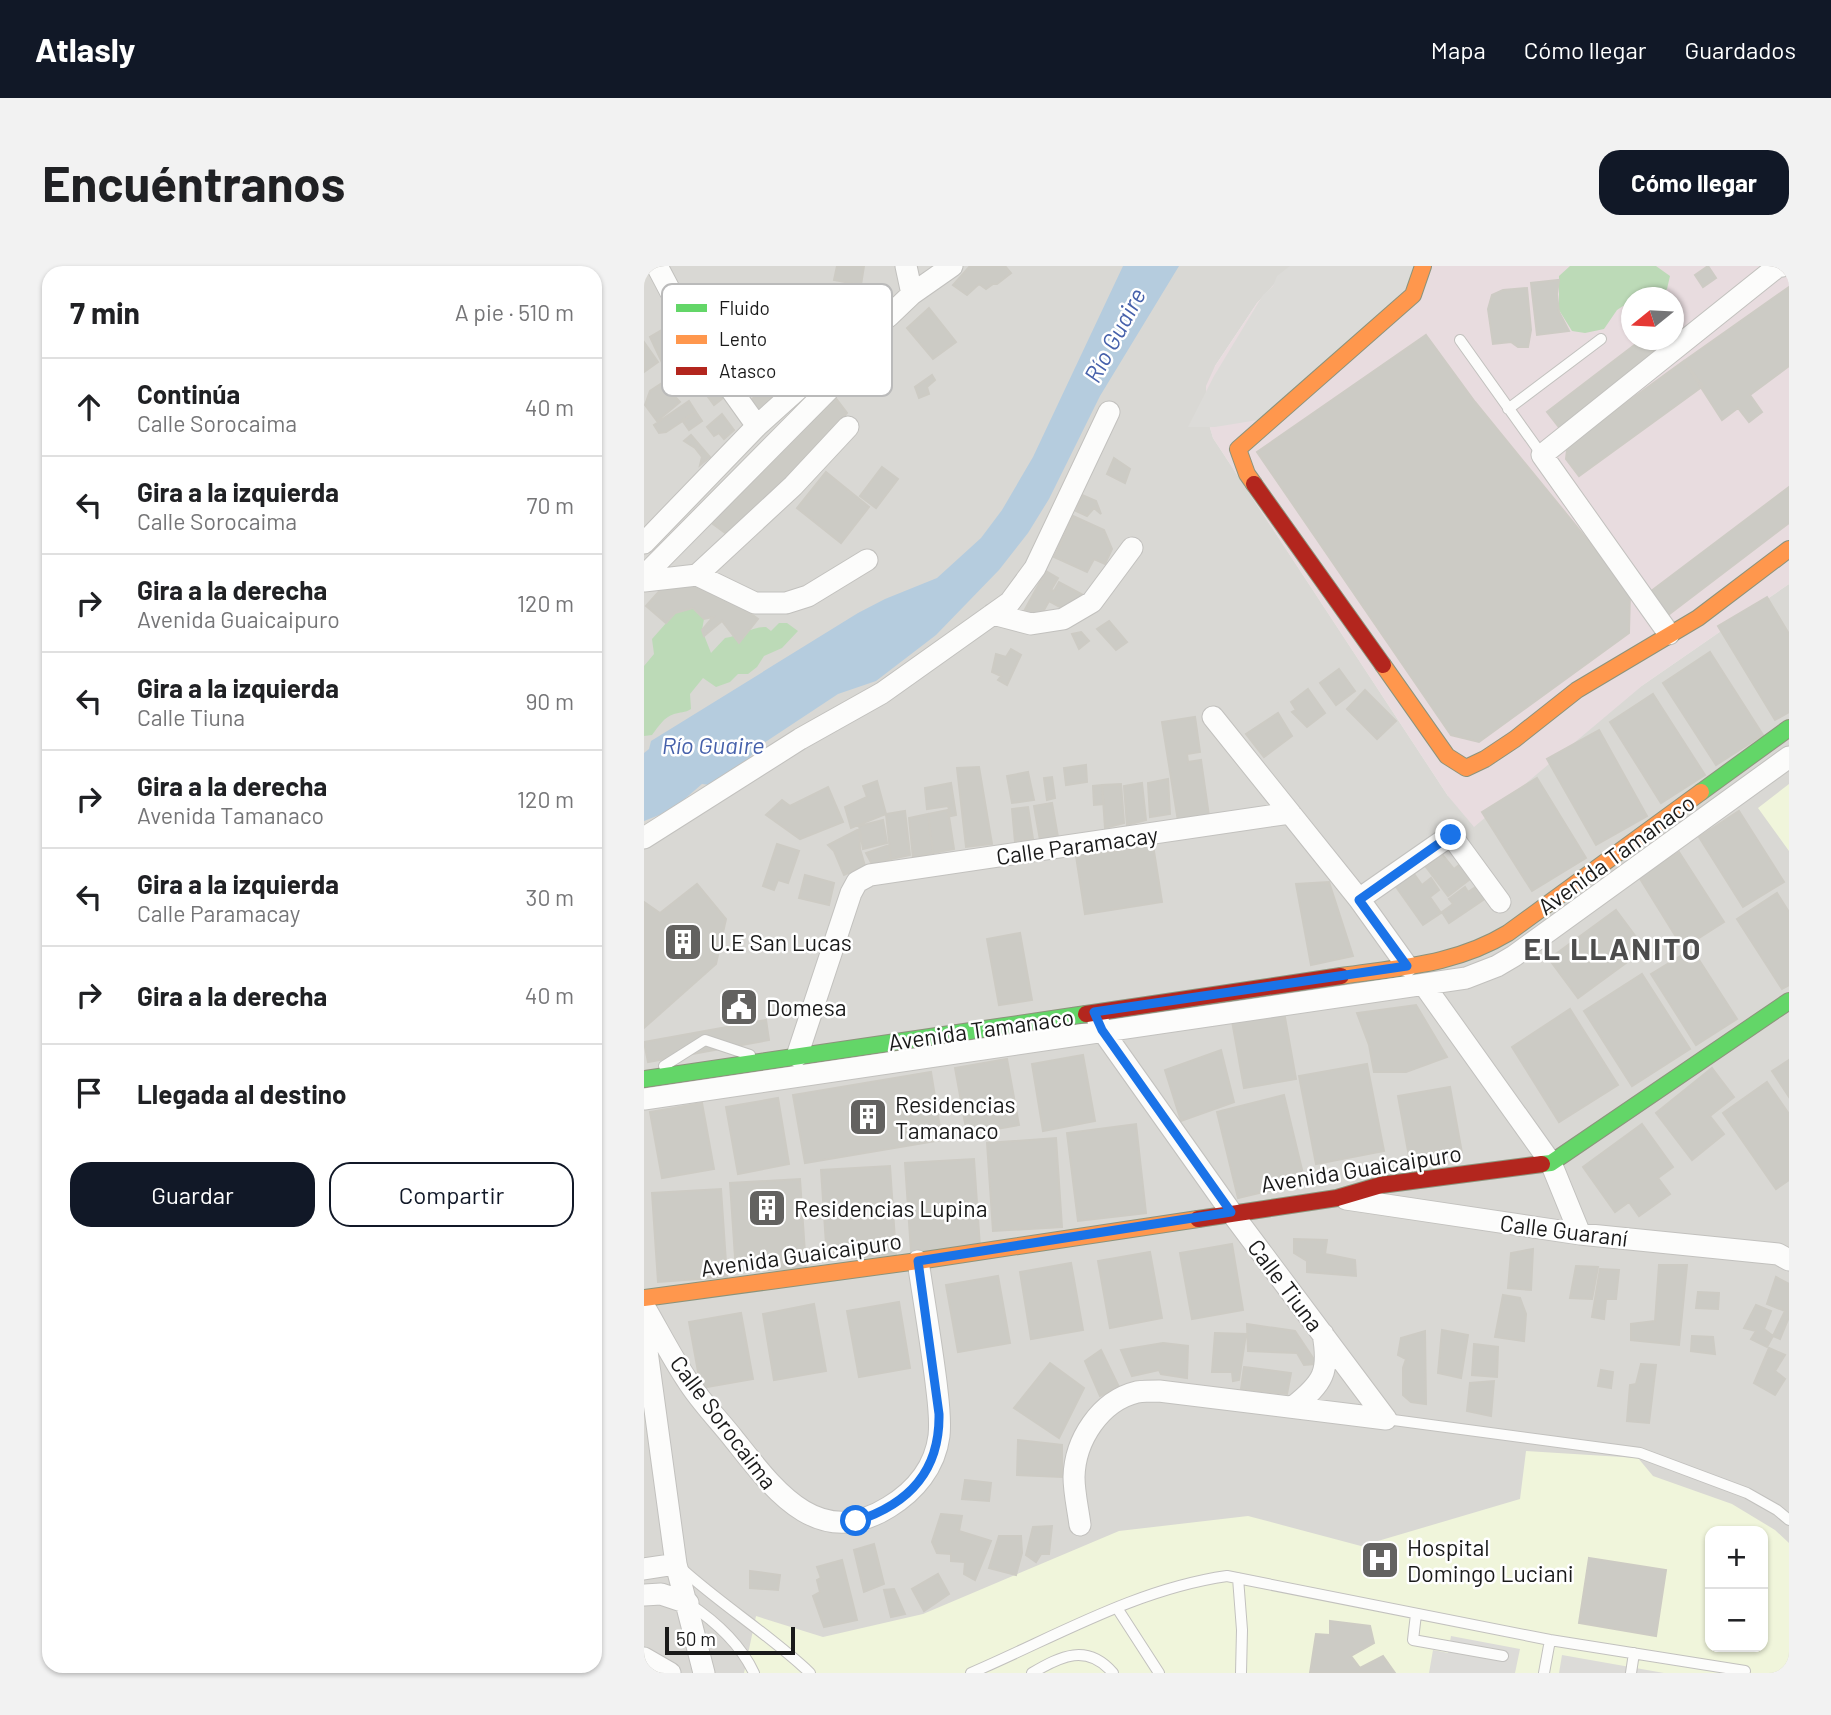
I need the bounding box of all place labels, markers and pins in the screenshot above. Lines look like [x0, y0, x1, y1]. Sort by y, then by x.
building icon: U.E San Lucas [662, 921, 704, 963]
place label: U.E San Lucas [710, 928, 852, 956]
public building icon: Domesa [718, 986, 760, 1028]
place label: Domesa [766, 993, 846, 1021]
place label: Residencias Tamanaco [895, 1090, 1016, 1144]
building icon: Residencias Tamanaco [847, 1096, 889, 1138]
building icon: Residencias Lupina [746, 1187, 788, 1229]
place label: Residencias Lupina [794, 1194, 987, 1222]
place label: Hospital Domingo Luciani [1407, 1533, 1574, 1587]
hospital icon: Hospital Domingo Luciani [1359, 1539, 1401, 1581]

